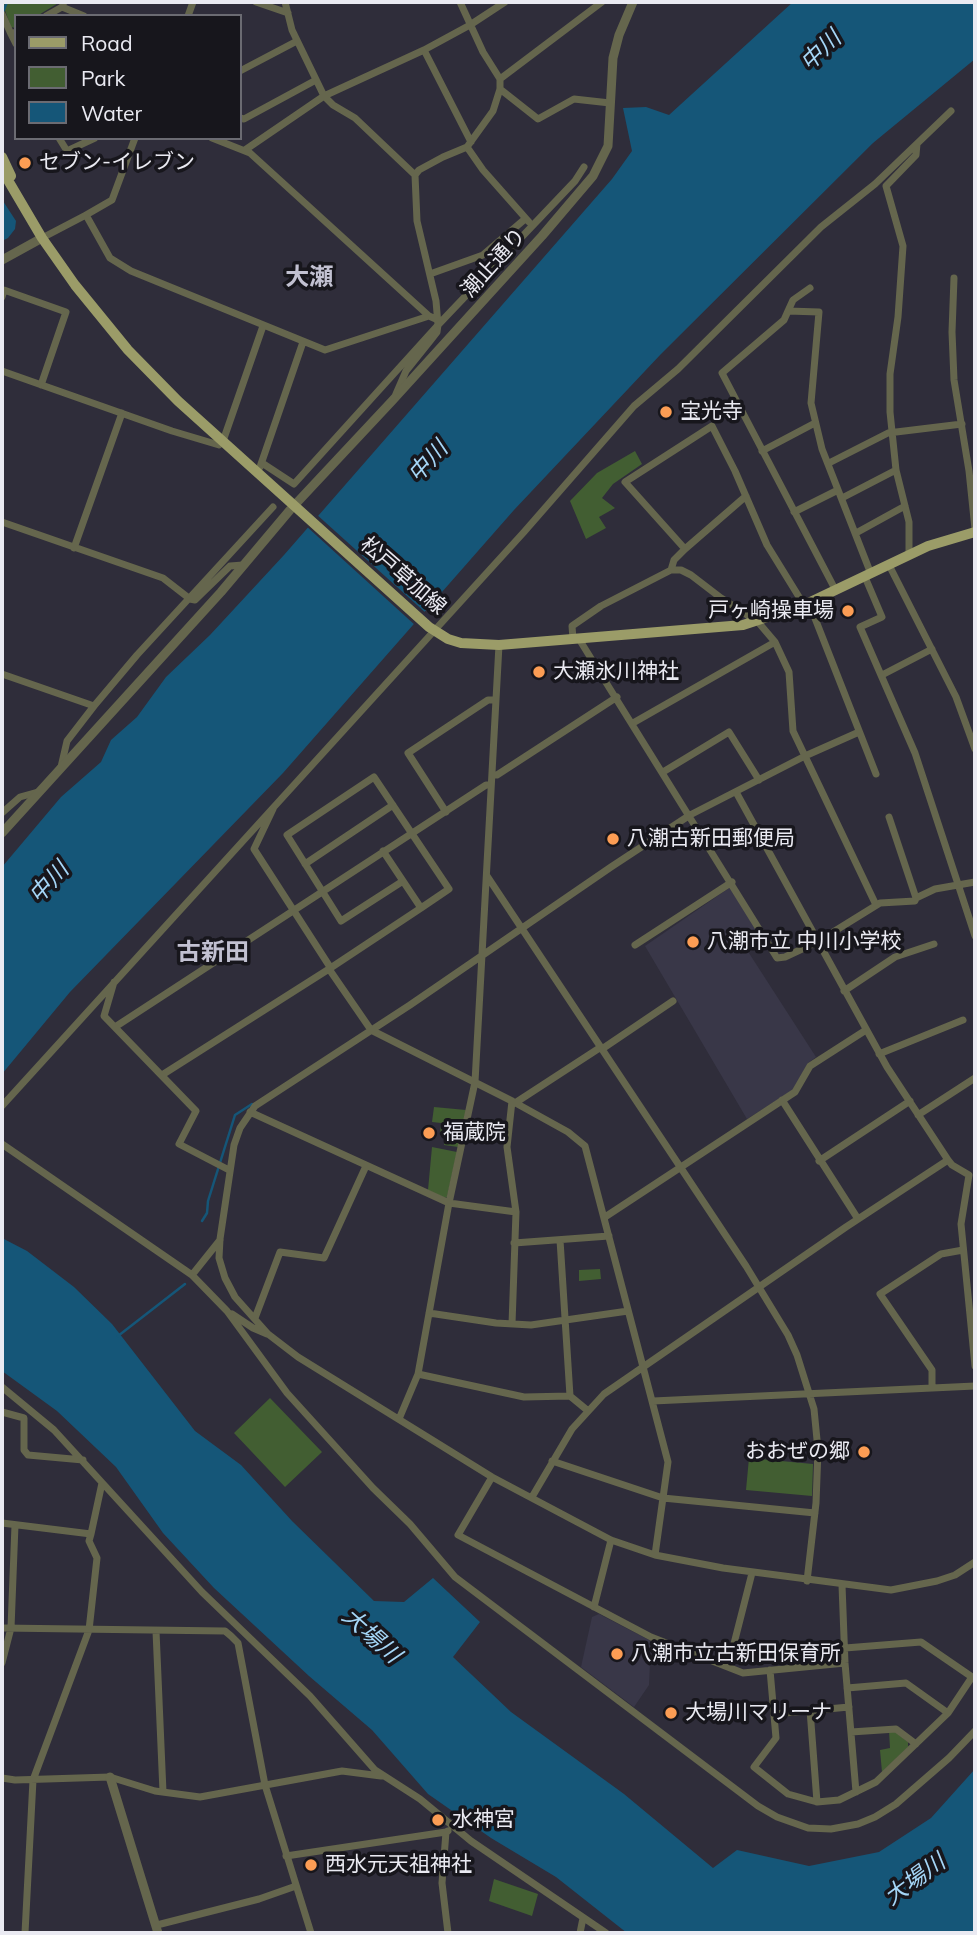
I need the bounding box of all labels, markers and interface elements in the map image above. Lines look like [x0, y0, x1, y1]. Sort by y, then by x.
legend [14, 14, 242, 140]
water label: 中川 [795, 25, 847, 77]
text: Road [81, 30, 132, 56]
text: Park [81, 65, 125, 91]
text: Water [81, 100, 142, 126]
place label: セブン-イレブン [39, 150, 195, 176]
marker: セブン-イレブン [17, 155, 33, 171]
street label: 潮止通り [457, 223, 531, 303]
district label: 大瀬 [285, 264, 333, 292]
place label: 宝光寺 [680, 399, 743, 425]
marker: 宝光寺 [658, 404, 674, 420]
water label: 中川 [402, 436, 454, 488]
street label: 松戸草加線 [355, 532, 451, 620]
place label: 戸ヶ崎操車場 [708, 598, 834, 624]
marker: 戸ヶ崎操車場 [840, 603, 856, 619]
place label: 大瀬氷川神社 [553, 659, 679, 685]
marker: 大瀬氷川神社 [531, 664, 547, 680]
place label: 八潮古新田郵便局 [627, 826, 795, 852]
marker: 八潮古新田郵便局 [605, 831, 621, 847]
water label: 中川 [23, 857, 75, 909]
place label: 八潮市立 中川小学校 [707, 929, 901, 955]
marker: 八潮市立 中川小学校 [685, 934, 701, 950]
district label: 古新田 [177, 939, 249, 967]
place label: 福蔵院 [443, 1120, 506, 1146]
marker: 福蔵院 [421, 1125, 437, 1141]
place label: おおぜの郷 [745, 1439, 850, 1465]
marker: おおぜの郷 [856, 1444, 872, 1460]
water label: 大場川 [336, 1603, 406, 1669]
place label: 八潮市立古新田保育所 [631, 1641, 841, 1667]
marker: 八潮市立古新田保育所 [609, 1646, 625, 1662]
place label: 大場川マリーナ [685, 1700, 832, 1726]
marker: 大場川マリーナ [663, 1705, 679, 1721]
place label: 水神宮 [452, 1807, 515, 1833]
marker: 水神宮 [430, 1812, 446, 1828]
water label: 大場川 [879, 1849, 951, 1911]
place label: 西水元天祖神社 [325, 1852, 472, 1878]
marker: 西水元天祖神社 [303, 1857, 319, 1873]

